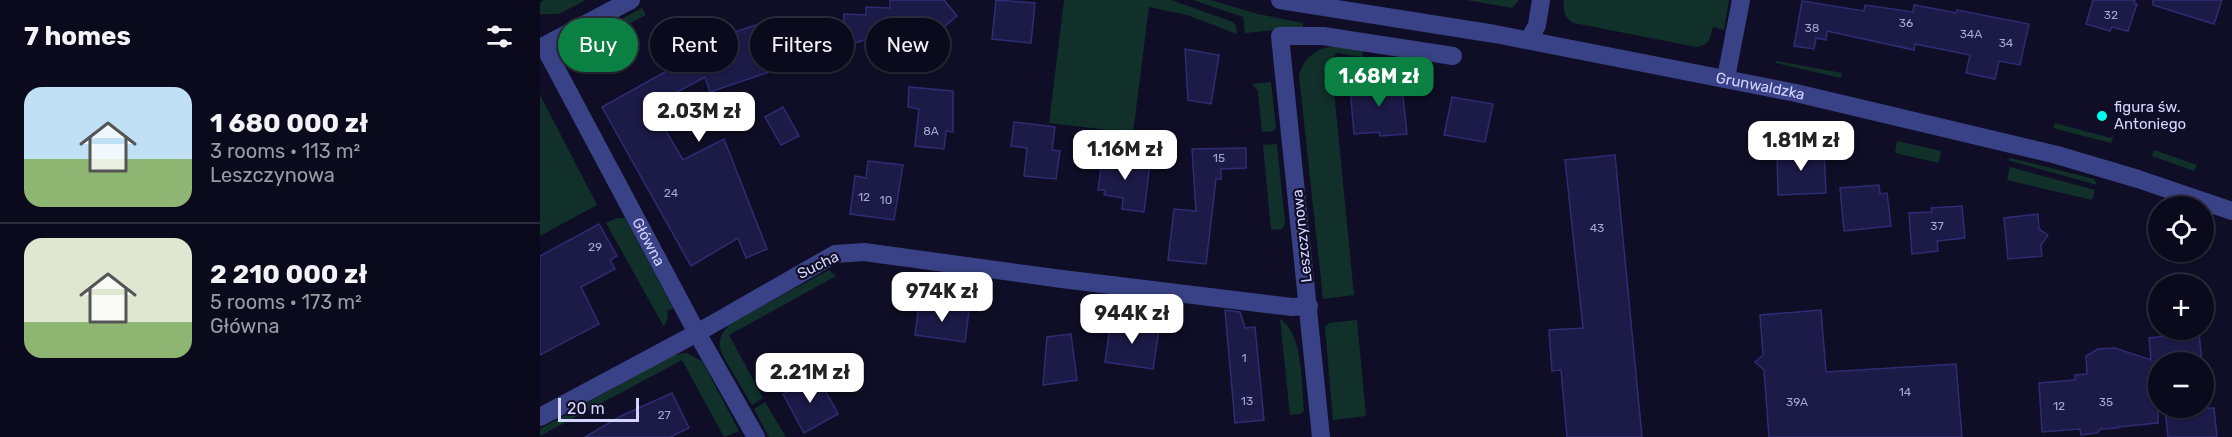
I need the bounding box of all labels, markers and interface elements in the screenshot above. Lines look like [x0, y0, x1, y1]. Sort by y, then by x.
house number: 32 [2104, 8, 2118, 22]
house number: 36 [1899, 16, 1913, 30]
chip: Buy [558, 18, 638, 72]
chip: Rent [650, 18, 738, 72]
chip: Filters [750, 18, 854, 72]
chip: New [866, 18, 950, 72]
icon: filters [483, 20, 516, 53]
text: 7 homes [24, 21, 131, 52]
house number: 38 [1805, 21, 1819, 35]
house number: 34A [1960, 27, 1982, 41]
house number: 34 [1999, 36, 2014, 50]
pin: 1.68M zł [1317, 57, 1441, 108]
text: 1.68M zł [1339, 64, 1419, 88]
street label: Grunwaldzka [1714, 68, 1807, 104]
pin: 2.03M zł [637, 92, 761, 143]
place label: figura św. Antoniego [2114, 98, 2186, 133]
text: 2.03M zł [657, 99, 741, 123]
text: 1 680 000 zł [210, 108, 368, 139]
marker: figura św. Antoniego [2095, 109, 2109, 123]
icon: home [72, 111, 144, 183]
pin: 1.81M zł [1739, 121, 1863, 172]
house number: 8A [923, 124, 939, 138]
text: 1.81M zł [1762, 128, 1840, 152]
pin: 1.16M zł [1063, 130, 1187, 181]
text: 1.16M zł [1087, 137, 1163, 161]
text: 3 rooms · 113 m² [210, 139, 360, 163]
house number: 15 [1213, 151, 1225, 165]
text: Leszczynowa [210, 163, 335, 187]
house number: 24 [664, 186, 679, 200]
street label: Leszczynowa [1288, 189, 1316, 283]
house number: 12 [858, 190, 870, 204]
house number: 10 [880, 193, 892, 207]
map controls [2148, 196, 2214, 418]
button: locate [2148, 196, 2214, 262]
street label: Główna [628, 215, 669, 269]
house number: 37 [1930, 219, 1944, 233]
house number: 43 [1590, 221, 1604, 235]
house number: 29 [588, 240, 602, 254]
street label: Sucha [794, 247, 842, 283]
text: 2 210 000 zł [210, 259, 367, 290]
icon: home [72, 262, 144, 334]
pin: 974K zł [887, 272, 997, 323]
button: + [2148, 274, 2214, 340]
text: 974K zł [906, 279, 978, 303]
text: 5 rooms · 173 m² [210, 290, 362, 314]
pin: 944K zł [1077, 294, 1187, 345]
text: 944K zł [1094, 301, 1170, 325]
text: Główna [210, 314, 280, 338]
house number: 1 [1241, 351, 1247, 365]
button: − [2148, 352, 2214, 418]
pin: 2.21M zł [748, 353, 872, 404]
text: 2.21M zł [770, 360, 850, 384]
house number: 14 [1899, 385, 1912, 399]
house number: 13 [1241, 394, 1253, 408]
scale bar [558, 395, 639, 422]
house number: 39A [1786, 395, 1808, 409]
house number: 35 [2099, 395, 2113, 409]
text: 20 m [567, 399, 605, 418]
house number: 12 [2053, 399, 2065, 413]
house number: 27 [657, 408, 671, 422]

